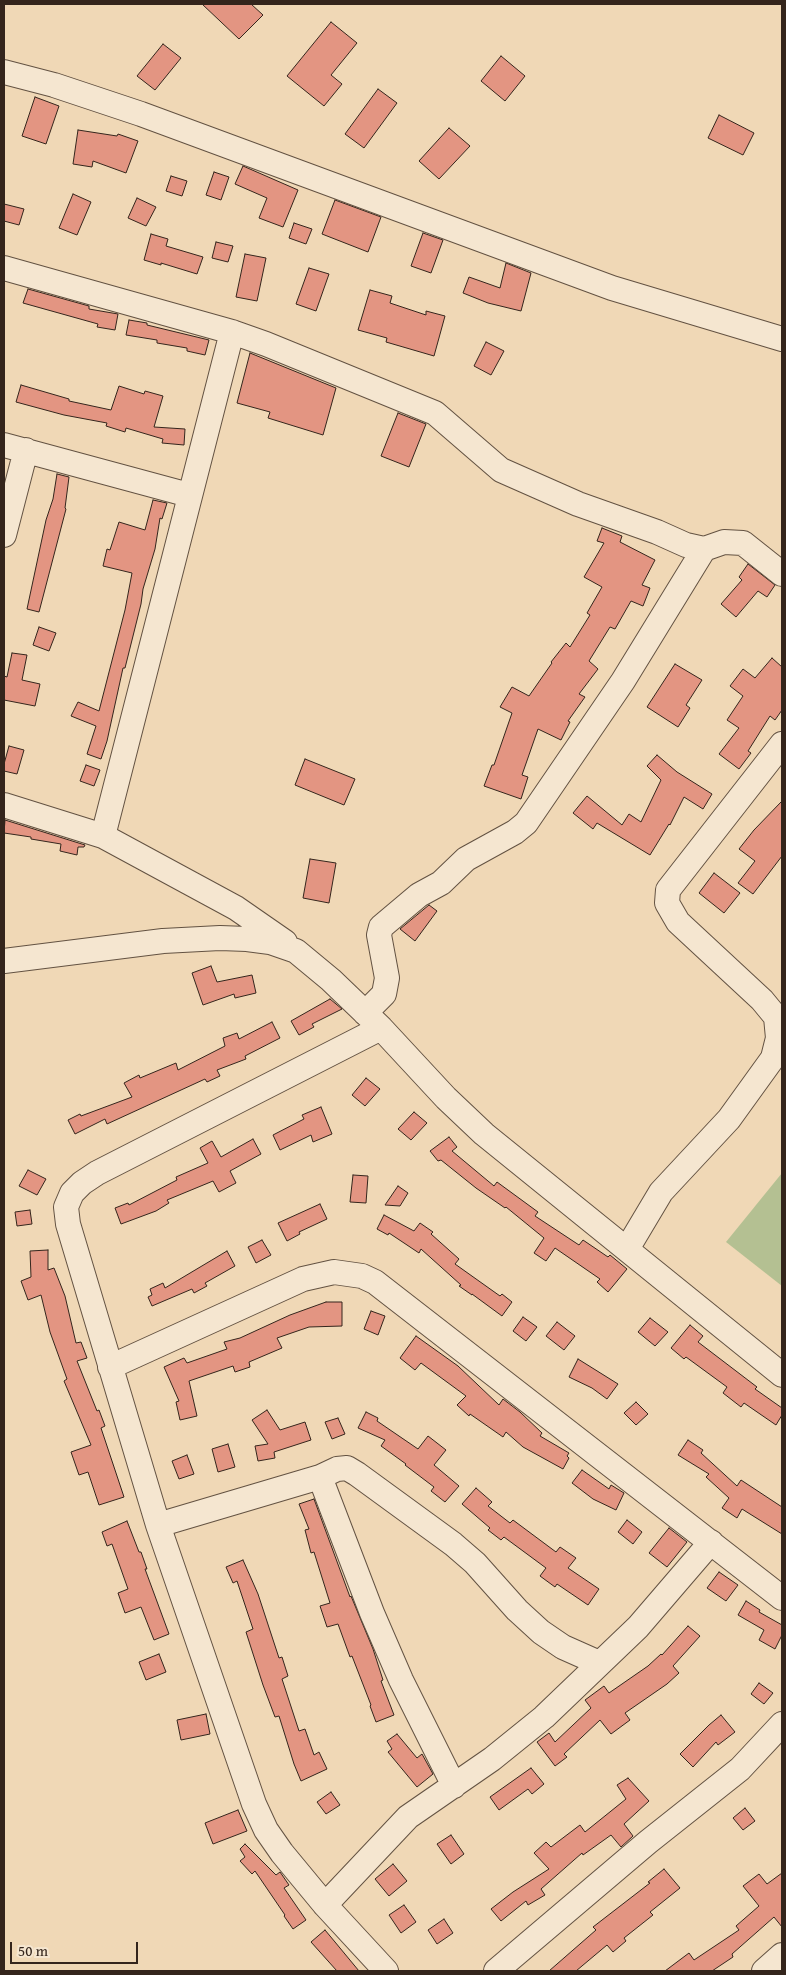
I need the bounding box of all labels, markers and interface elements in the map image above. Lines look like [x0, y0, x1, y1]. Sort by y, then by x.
scale bar [12, 1932, 140, 1964]
text: 50 m [18, 1940, 48, 1961]

